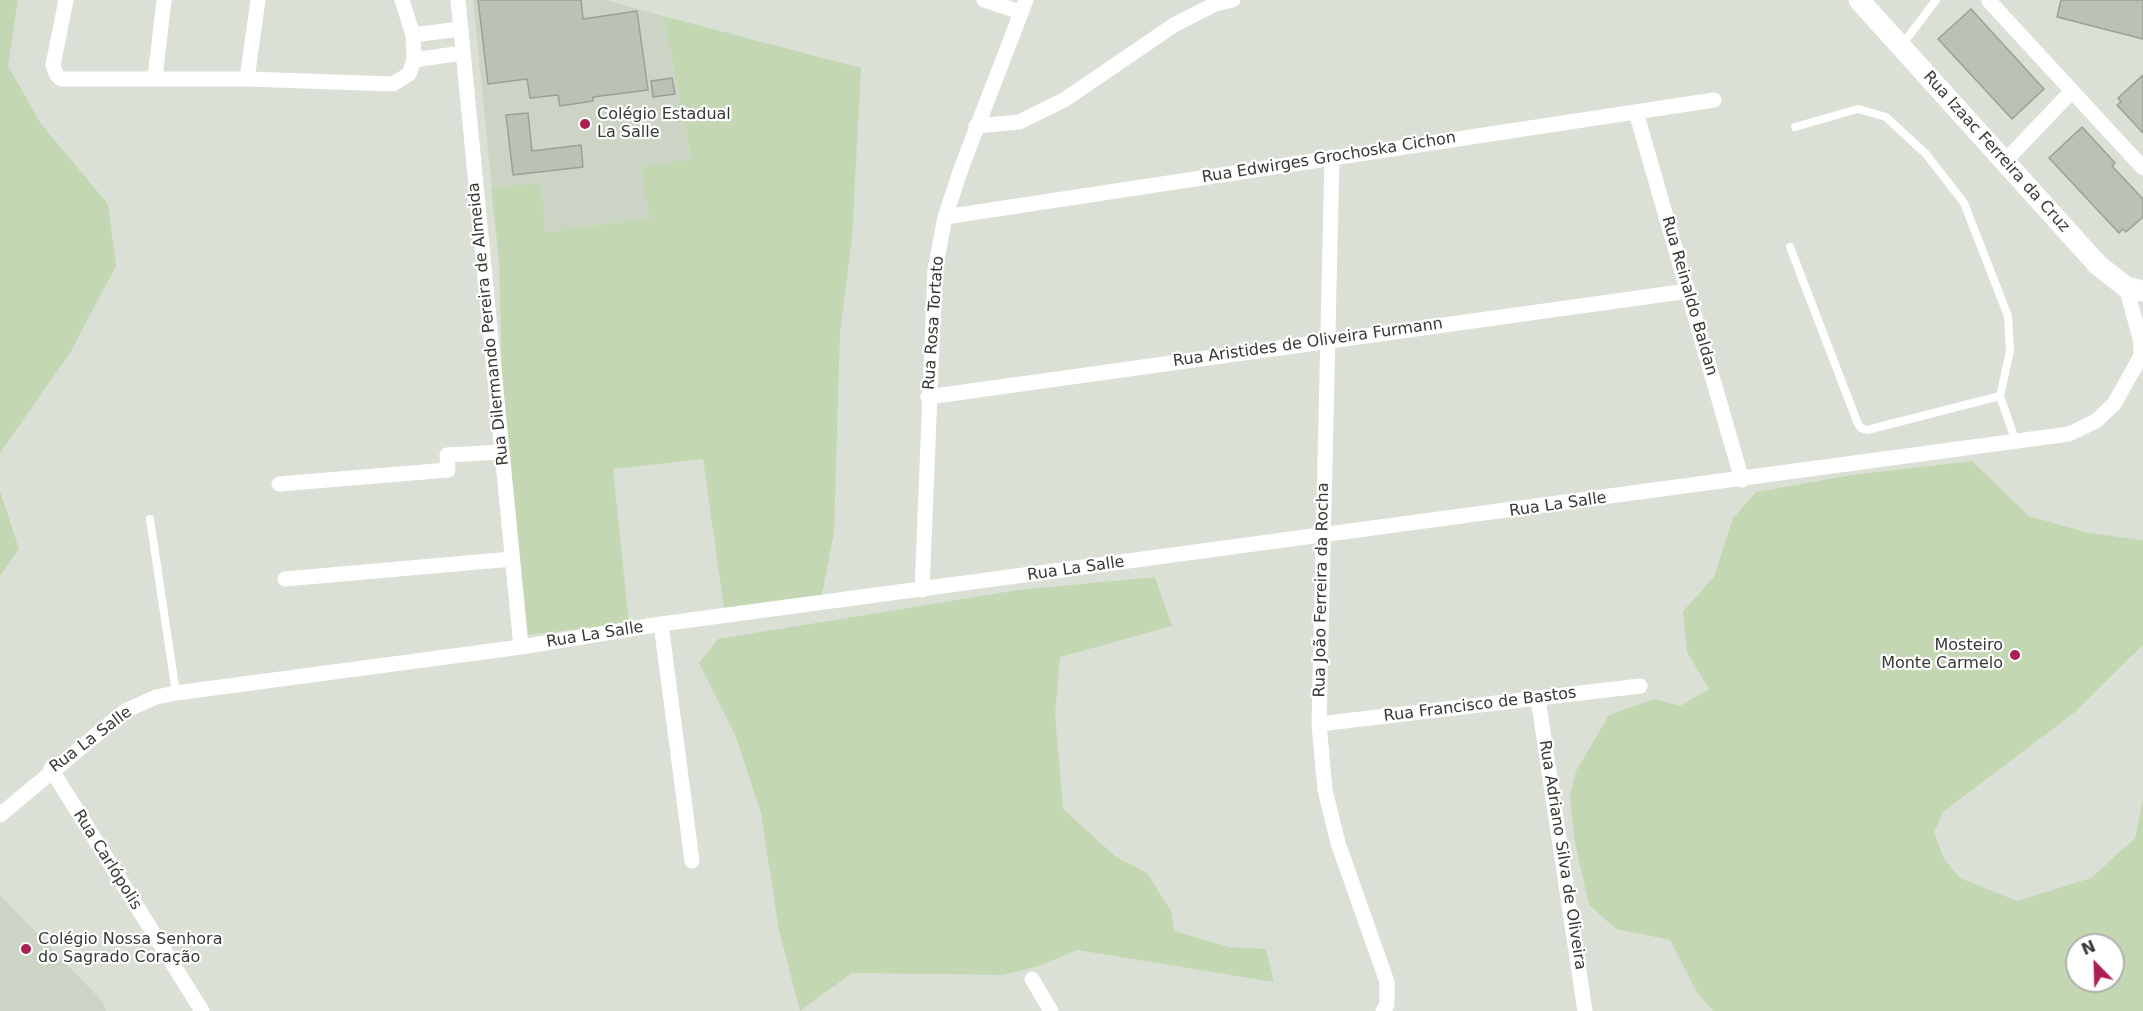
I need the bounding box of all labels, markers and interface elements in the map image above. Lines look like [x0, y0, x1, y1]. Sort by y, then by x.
street label: Rua Izaac Ferreira da Cruz [1919, 68, 2073, 236]
place label: Colégio Estadual La Salle [597, 105, 731, 143]
marker: Colégio Estadual La Salle [578, 117, 592, 131]
street label: Rua Edwirges Grochoska Cichon [1201, 128, 1457, 188]
street label: Rua Dilermando Pereira de Almeida [465, 181, 513, 467]
street label: Rua Reinaldo Baldan [1657, 214, 1721, 378]
street label: Rua Rosa Tortato [920, 255, 948, 391]
street label: Rua Aristides de Oliveira Furmann [1172, 315, 1444, 371]
street label: Rua João Ferreira da Rocha [1311, 482, 1333, 698]
street label: Rua La Salle [1508, 489, 1608, 521]
street label: Rua La Salle [1026, 553, 1126, 585]
street label: Rua La Salle [545, 618, 645, 652]
place label: Mosteiro Monte Carmelo [1881, 636, 2003, 674]
marker: Mosteiro Monte Carmelo [2008, 648, 2022, 662]
street label: Rua Francisco de Bastos [1383, 684, 1577, 726]
street label: Rua La Salle [46, 703, 136, 777]
street label: Rua Adriano Silva de Oliveira [1534, 739, 1590, 971]
street label: Rua Carlópolis [69, 806, 145, 914]
place label: Colégio Nossa Senhora do Sagrado Coração [38, 930, 222, 968]
north arrow [2065, 933, 2125, 993]
text: N [2079, 936, 2098, 959]
marker: Colégio Nossa Senhora do Sagrado Coração [19, 942, 33, 956]

